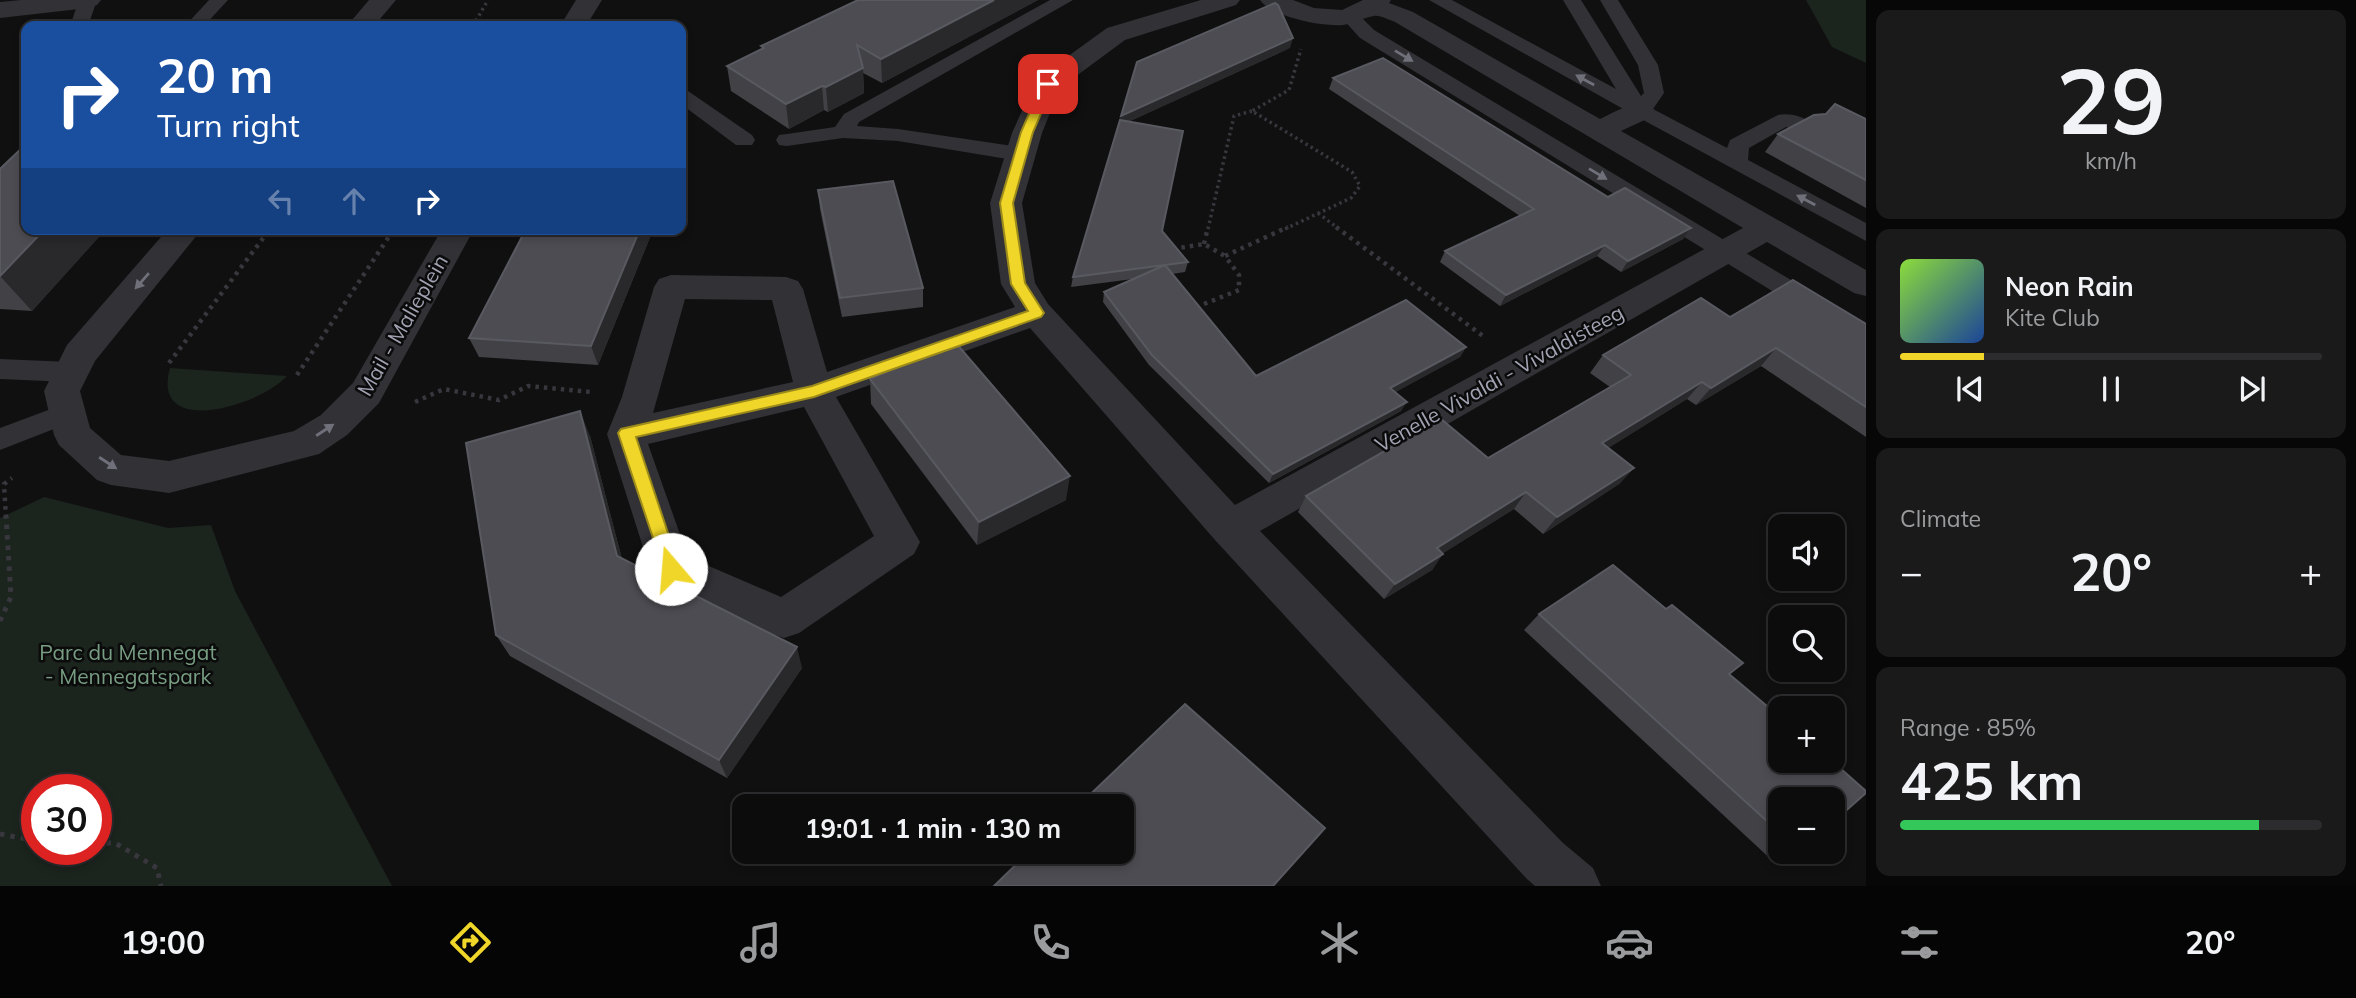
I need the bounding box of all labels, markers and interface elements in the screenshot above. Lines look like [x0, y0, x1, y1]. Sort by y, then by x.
text: 29 [2056, 43, 2166, 157]
text: 20 m [157, 44, 273, 105]
icon: right [42, 49, 133, 140]
one-way arrow [1394, 50, 1413, 62]
pin [1018, 54, 1078, 114]
icon: arrive [1029, 65, 1067, 103]
one-way arrow [1575, 74, 1594, 86]
text: Turn right [157, 105, 300, 145]
text: km/h [2085, 146, 2137, 175]
one-way arrow [1589, 168, 1608, 180]
icon: left [262, 182, 300, 220]
icon: ahead [335, 182, 373, 220]
icon: right [408, 182, 446, 220]
one-way arrow [1796, 194, 1816, 206]
street label: Mail - Malieplein [351, 250, 453, 400]
text: Neon Rain [2005, 270, 2134, 303]
one-way arrow [134, 272, 150, 290]
street label: Venelle Vivaldi - Vivaldisteeg [1370, 299, 1628, 457]
text: Kite Club [2005, 303, 2100, 332]
icon: previous [1951, 370, 1989, 408]
icon: pause [2092, 370, 2130, 408]
icon: next [2233, 370, 2271, 408]
one-way arrow [315, 424, 334, 437]
one-way arrow [98, 456, 117, 470]
text: Climate [1900, 504, 1981, 533]
map controls [1768, 514, 1845, 864]
button: sound [1768, 514, 1845, 591]
position arrow [634, 532, 708, 606]
text: 20° [2070, 539, 2152, 604]
text: − [1900, 548, 1923, 596]
text: + [2299, 548, 2322, 596]
button: search [1768, 605, 1845, 682]
park label: Parc du Mennegat - Mennegatspark [39, 639, 217, 689]
button: + [1768, 696, 1845, 773]
text: Range · 85% [1900, 713, 2036, 742]
text: 425 km [1900, 748, 2083, 813]
speed limit sign: 30 [21, 774, 112, 865]
button: − [1768, 787, 1845, 864]
text: 19:01 · 1 min · 130 m [805, 812, 1061, 845]
icon: directions [446, 918, 495, 967]
icon: music [736, 918, 785, 967]
icon: phone [1026, 918, 1075, 967]
icon: climate [1315, 918, 1364, 967]
icon: car [1605, 918, 1654, 967]
icon: filters [1895, 918, 1944, 967]
text: 19:00 [120, 922, 205, 962]
text: 20° [2185, 922, 2235, 962]

